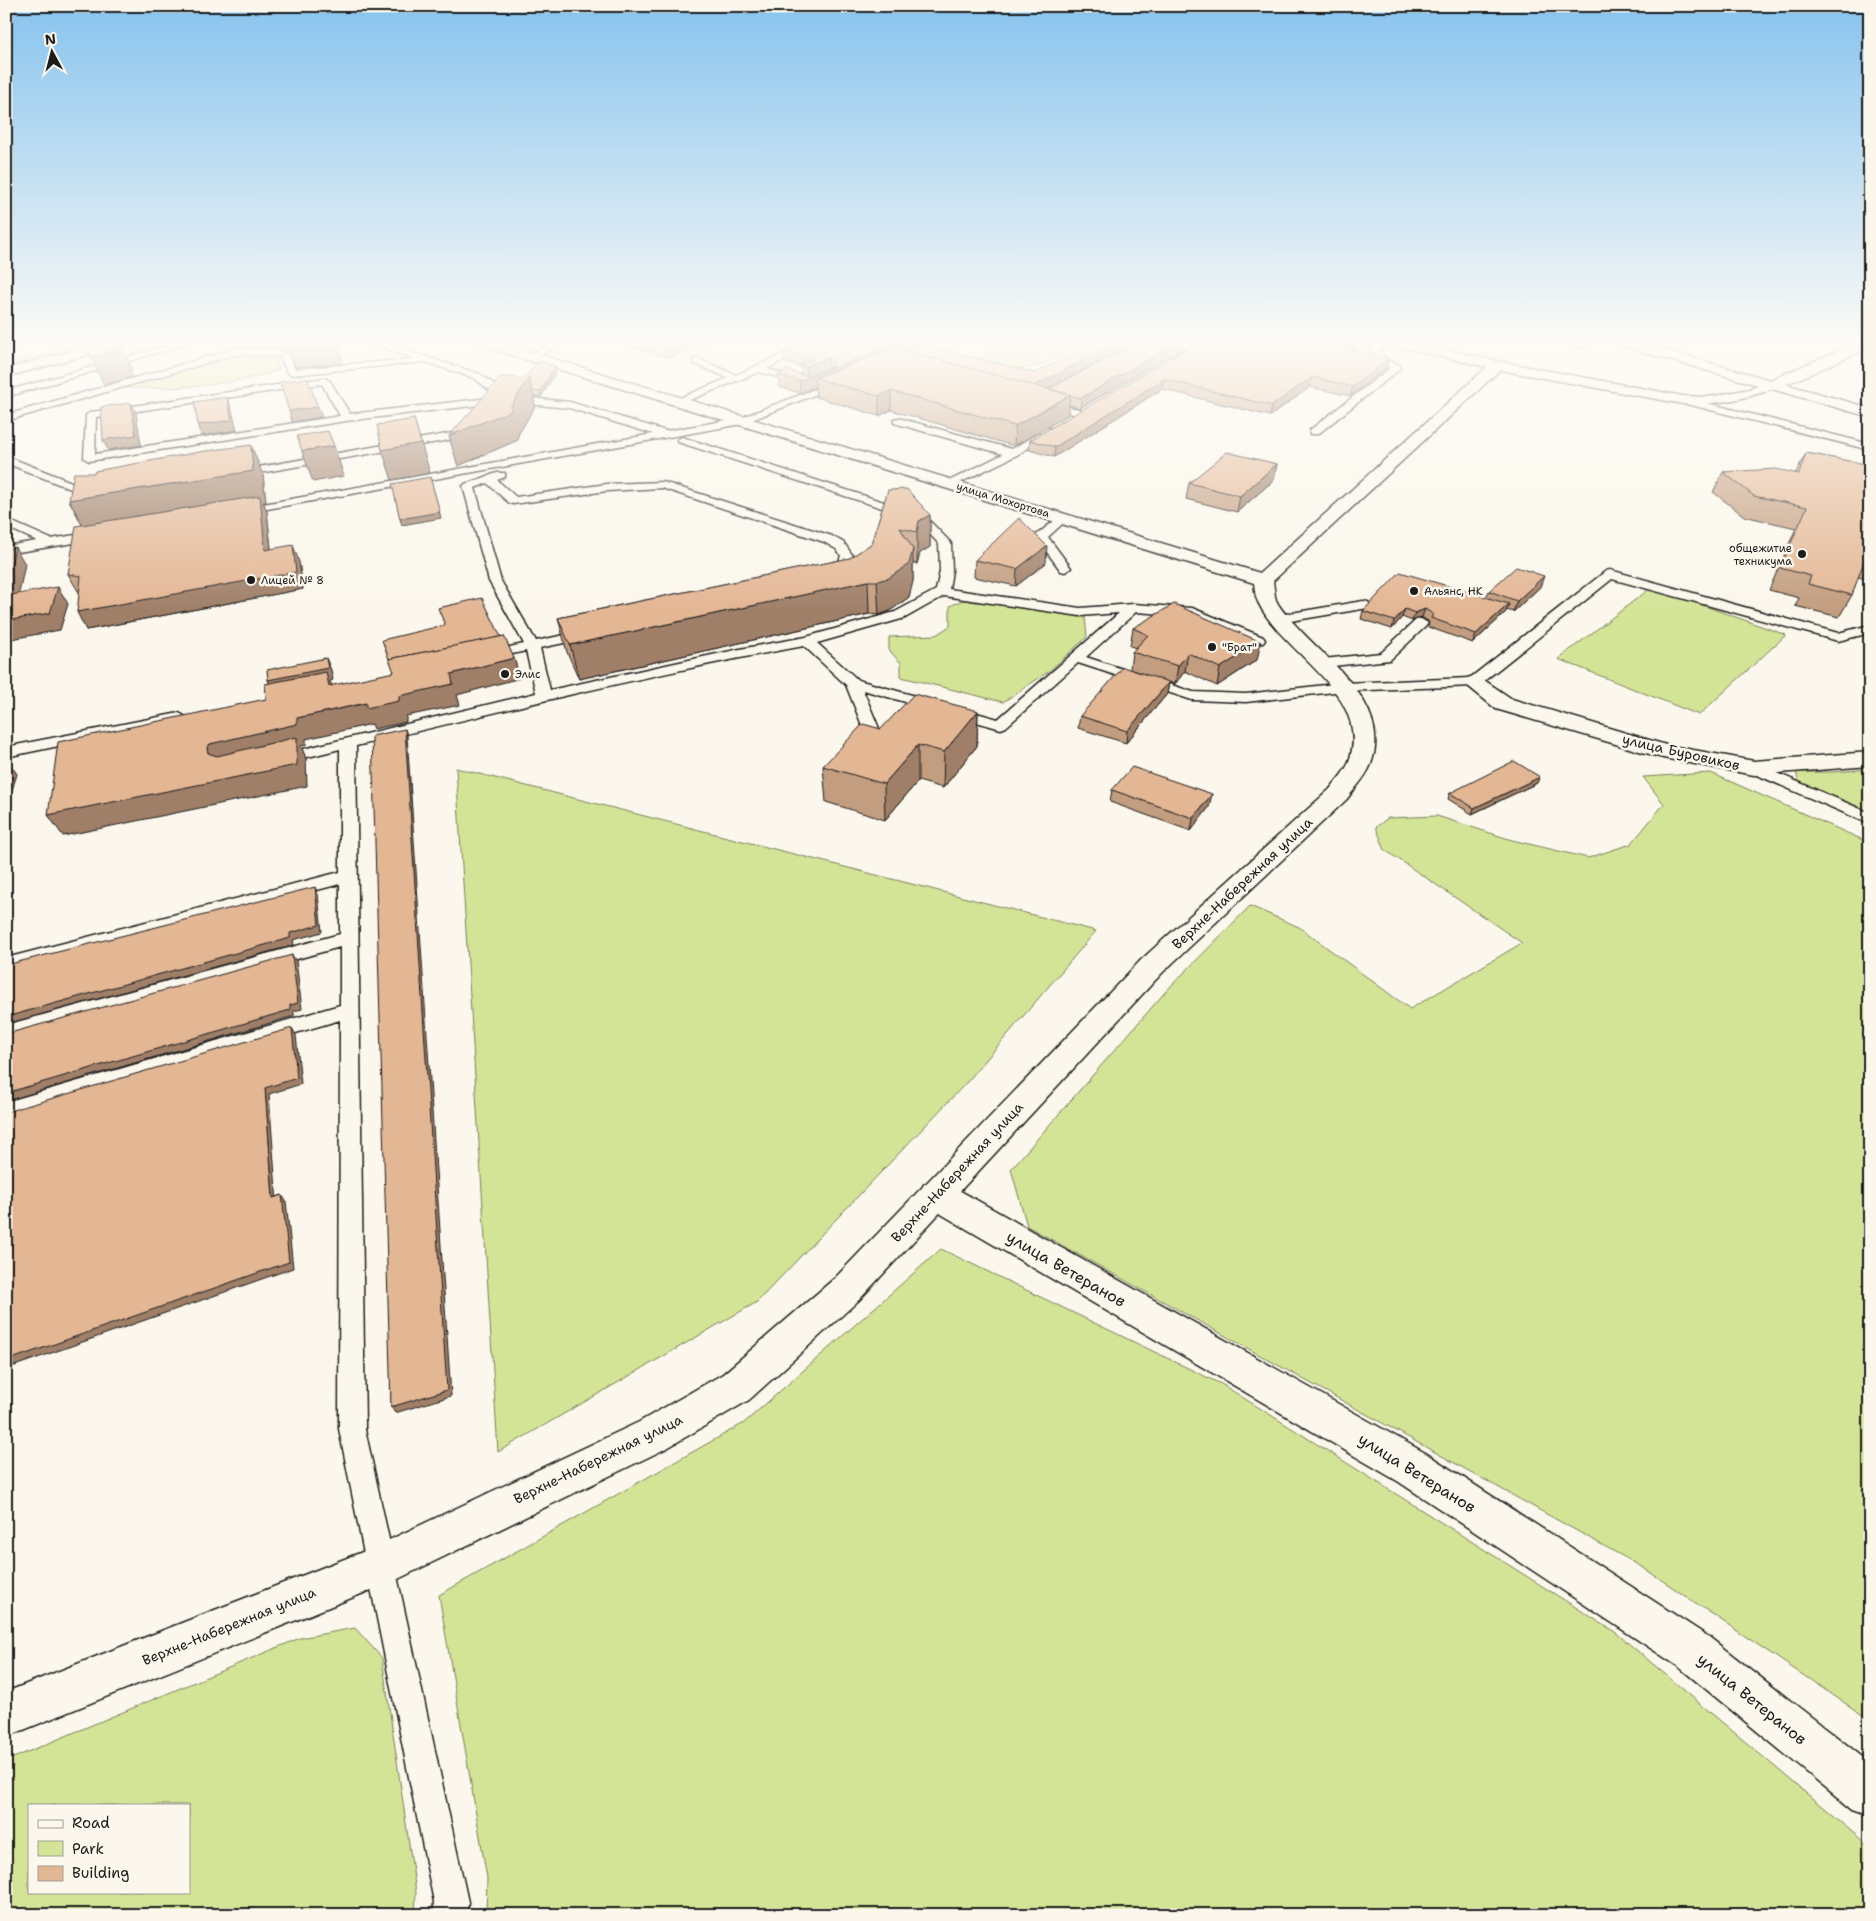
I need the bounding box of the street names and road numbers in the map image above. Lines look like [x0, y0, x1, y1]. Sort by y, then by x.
street label: улица Мохортова [954, 479, 1052, 521]
street label: улица Буровиков [1621, 730, 1741, 774]
street label: Верхне-Набережная улица [1168, 813, 1316, 953]
street label: Верхне-Набережная улица [887, 1098, 1027, 1246]
street label: улица Ветеранов [1002, 1226, 1130, 1312]
street label: Верхне-Набережная улица [511, 1410, 686, 1508]
street label: улица Ветеранов [1354, 1428, 1480, 1518]
street label: Верхне-Набережная улица [140, 1583, 319, 1669]
street label: улица Ветеранов [1693, 1648, 1811, 1750]

